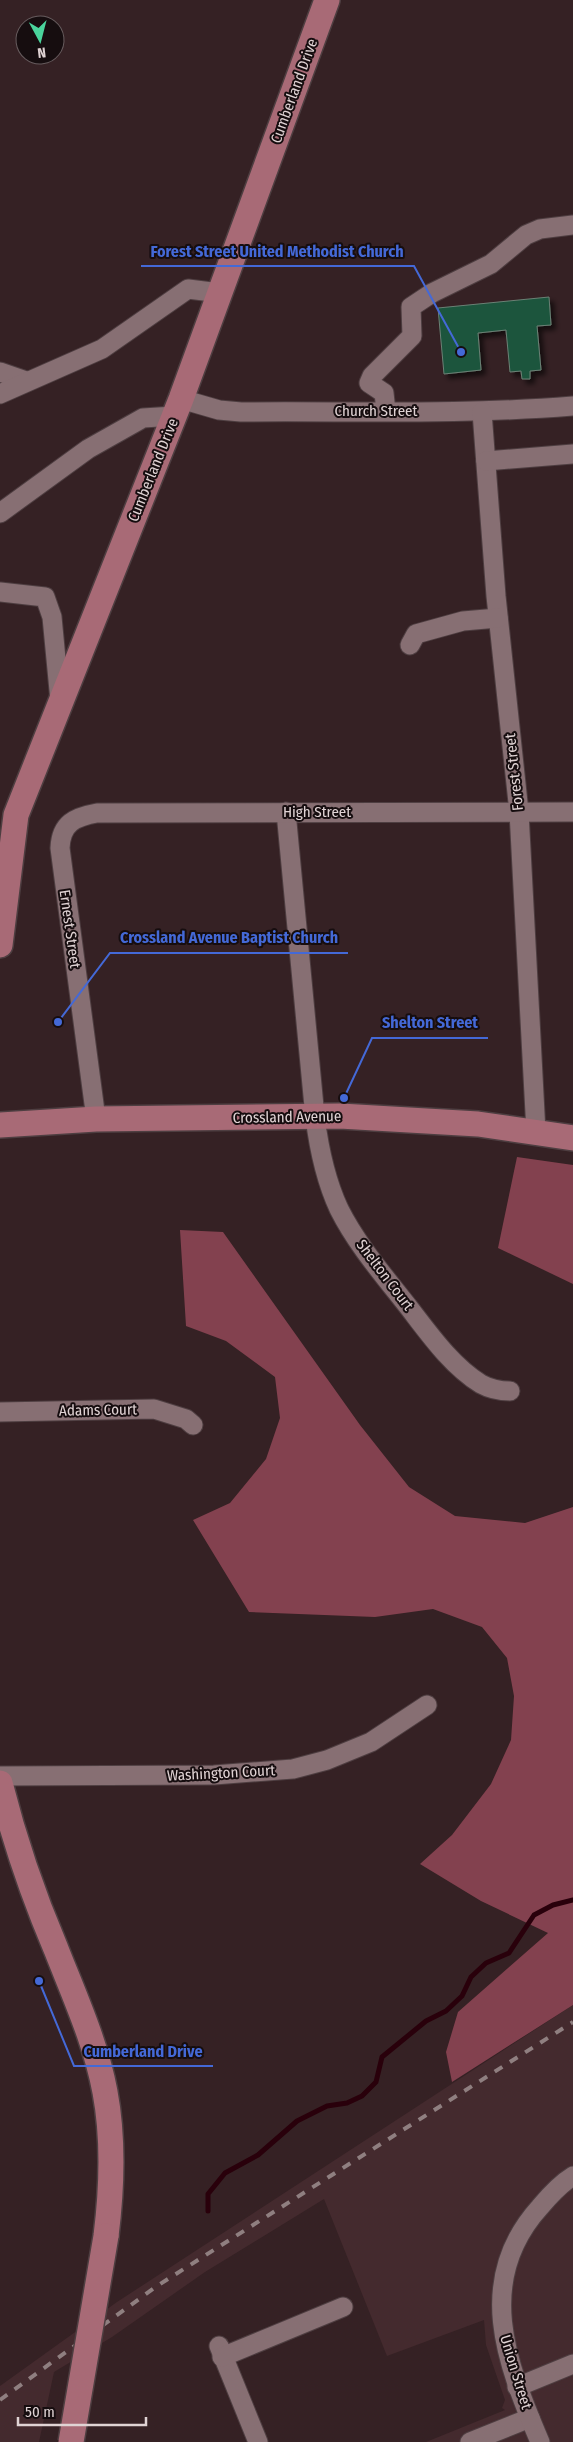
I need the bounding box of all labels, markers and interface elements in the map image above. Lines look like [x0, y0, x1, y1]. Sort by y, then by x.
north arrow [15, 15, 65, 65]
street label: Cumberland Drive [267, 36, 321, 146]
text: N [36, 43, 47, 61]
callout: Forest Street United Methodist Church [141, 235, 414, 266]
text: Forest Street United Methodist Church [150, 242, 404, 261]
street label: Church Street [335, 402, 417, 420]
street label: Cumberland Drive [124, 416, 182, 524]
street label: Forest Street [501, 732, 527, 812]
street label: High Street [283, 803, 351, 821]
street label: Ernest Street [56, 889, 84, 970]
callout: Crossland Avenue Baptist Church [110, 922, 348, 953]
text: Crossland Avenue Baptist Church [120, 928, 338, 947]
callout: Shelton Street [372, 1007, 488, 1038]
text: Shelton Street [382, 1013, 478, 1032]
street label: Crossland Avenue [233, 1107, 341, 1127]
street label: Shelton Court [353, 1236, 417, 1314]
street label: Adams Court [59, 1400, 137, 1420]
street label: Washington Court [166, 1761, 276, 1785]
callout: Cumberland Drive [74, 2035, 213, 2066]
text: Cumberland Drive [84, 2042, 203, 2061]
street label: Union Street [496, 2333, 536, 2411]
scale bar [18, 2394, 145, 2426]
text: 50 m [25, 2403, 55, 2421]

